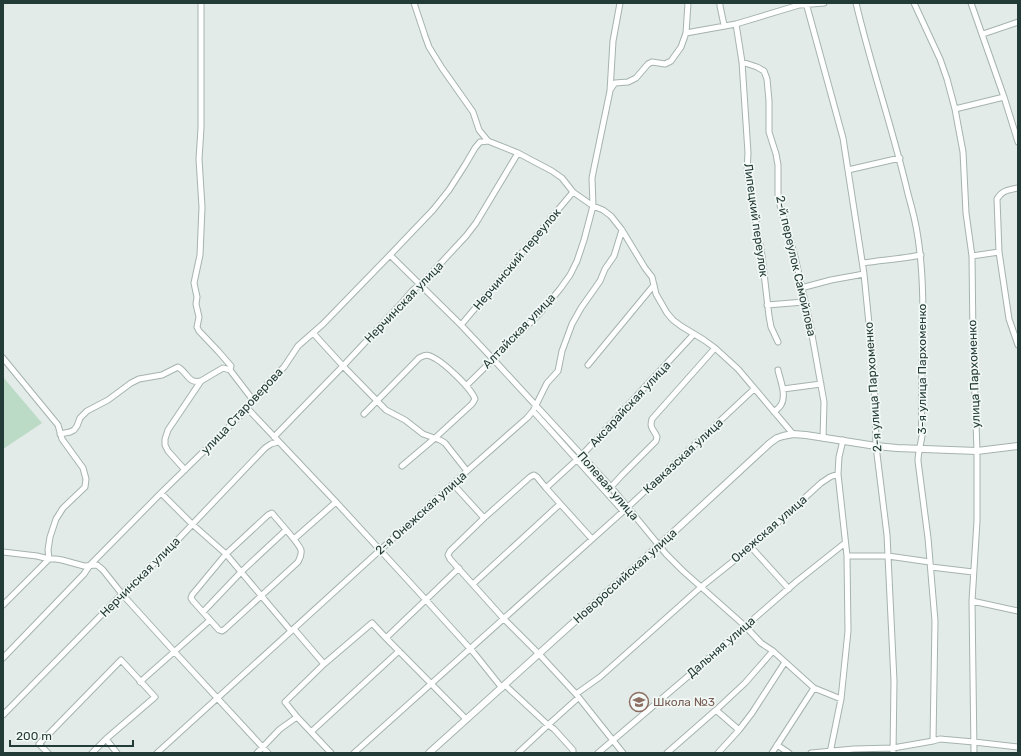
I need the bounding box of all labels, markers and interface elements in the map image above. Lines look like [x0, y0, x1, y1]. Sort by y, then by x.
street label: Липецкий переулок [741, 162, 771, 278]
street label: 2-й переулок Самойлова [773, 194, 819, 338]
street label: Нерчинский переулок [470, 205, 564, 313]
street label: Нерчинская улица [362, 259, 446, 345]
street label: Алтайская улица [480, 291, 558, 371]
street label: 3-я улица Пархоменко [915, 303, 929, 434]
street label: улица Пархоменко [965, 319, 983, 428]
street label: 2-я улица Пархоменко [861, 321, 885, 453]
street label: Аксарайская улица [587, 358, 673, 450]
street label: улица Староверова [198, 365, 286, 457]
street label: Кавказская улица [640, 415, 726, 497]
street label: Полевая улица [574, 449, 642, 523]
street label: 2-я Онежская улица [373, 468, 469, 558]
street label: Онежская улица [728, 492, 810, 566]
street label: Новороссийская улица [570, 526, 680, 626]
street label: Нерчинская улица [97, 534, 183, 620]
street label: Дальняя улица [684, 614, 758, 680]
school or university icon: Школа №3 [628, 691, 650, 713]
place label: Школа №3 [653, 695, 715, 709]
scale bar [10, 722, 133, 748]
text: 200 m [16, 729, 52, 743]

